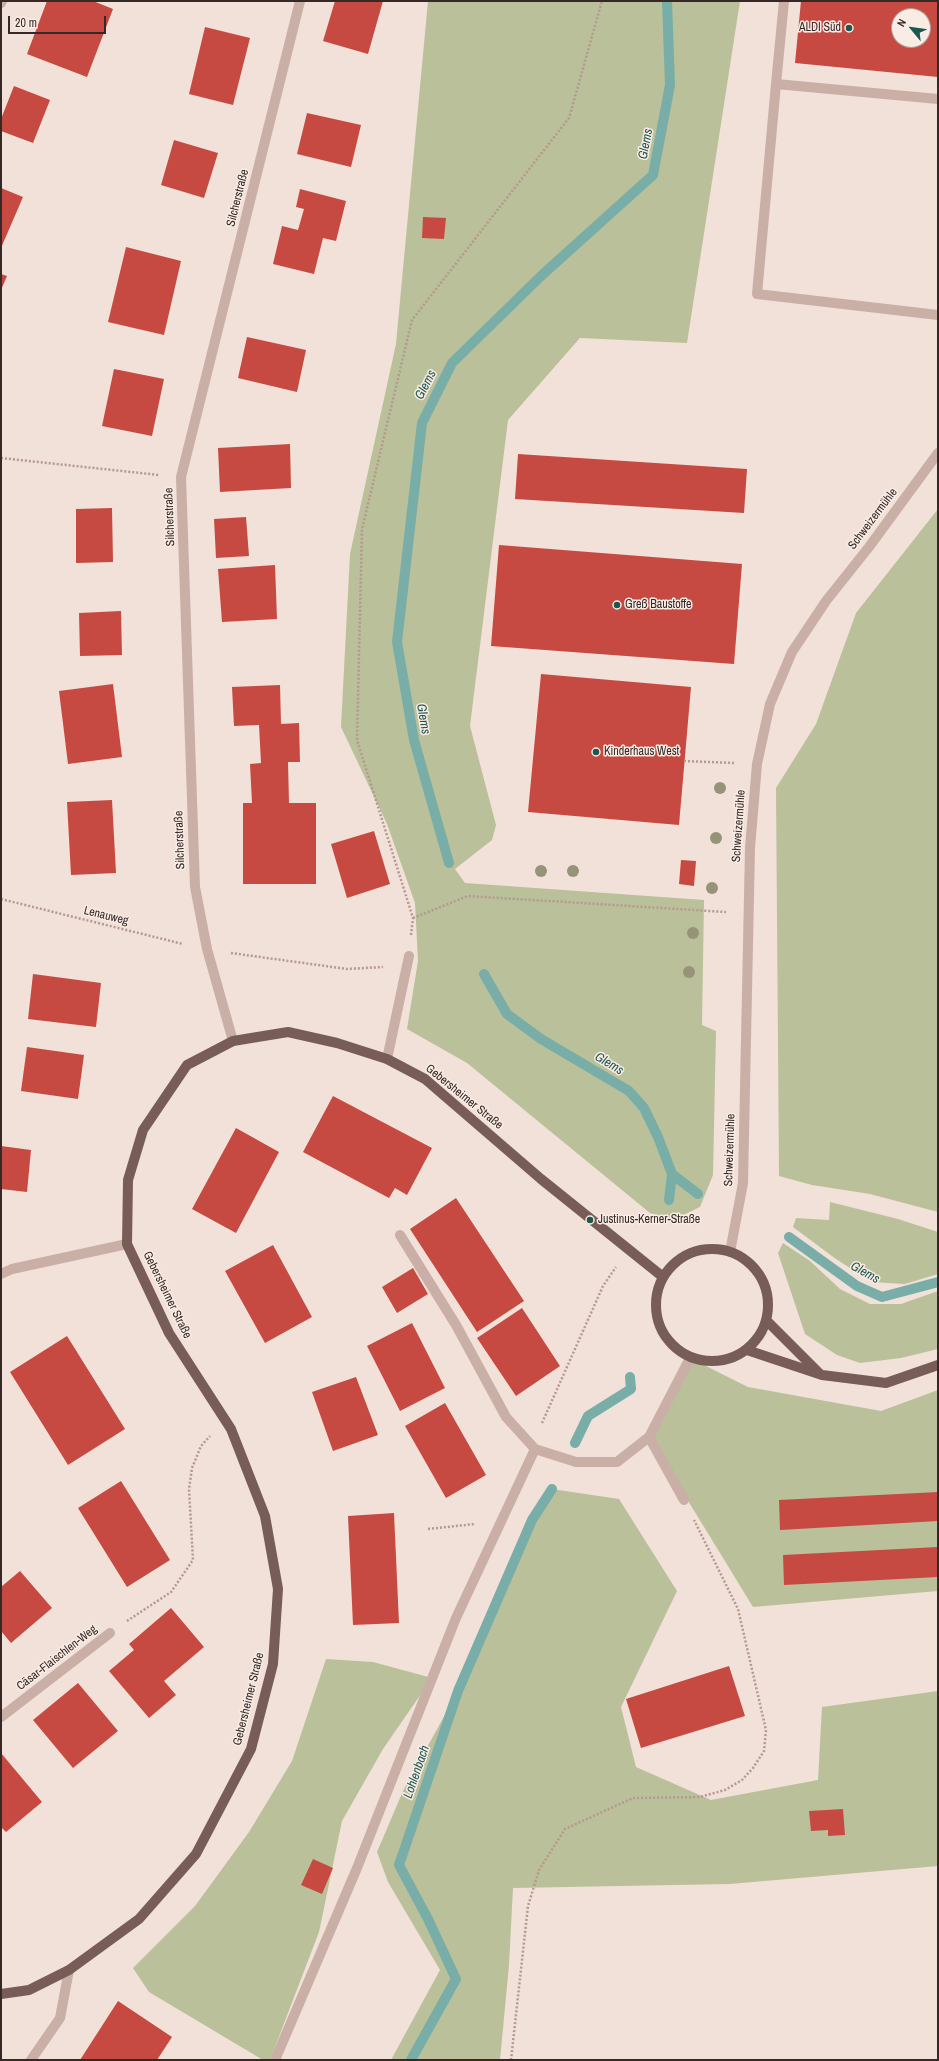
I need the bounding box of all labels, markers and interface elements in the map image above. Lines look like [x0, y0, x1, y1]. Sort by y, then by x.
scale bar [10, 8, 108, 34]
north arrow [891, 8, 931, 48]
text: 20 m [15, 15, 37, 31]
text: N [894, 16, 909, 29]
place label: ALDI Süd [799, 21, 841, 35]
marker: ALDI Süd [844, 23, 854, 33]
water label: Glems [635, 127, 657, 161]
street label: Silcherstraße [224, 168, 252, 228]
water label: Glems [412, 368, 440, 402]
street label: Schweizermühle [845, 486, 901, 552]
street label: Silcherstraße [162, 488, 178, 546]
place label: Greß Baustoffe [625, 598, 692, 612]
marker: Greß Baustoffe [612, 600, 622, 610]
water label: Glems [413, 702, 433, 736]
place label: Kinderhaus West [604, 745, 679, 759]
marker: Kinderhaus West [591, 747, 601, 757]
street label: Schweizermühle [729, 789, 749, 863]
street label: Silcherstraße [172, 811, 188, 869]
street label: Lenauweg [82, 904, 130, 928]
water label: Glems [592, 1049, 626, 1079]
street label: Gebersheimer Straße [422, 1061, 506, 1133]
street label: Schweizermühle [722, 1113, 738, 1187]
place label: Justinus-Kerner-Straße [598, 1213, 700, 1227]
marker: Justinus-Kerner-Straße [585, 1215, 595, 1225]
street label: Gebersheimer Straße [140, 1249, 194, 1341]
water label: Glems [848, 1259, 882, 1287]
street label: Cäsar-Flaischlen-Weg [14, 1622, 100, 1694]
street label: Gebersheimer Straße [231, 1651, 267, 1747]
water label: Lohlenbach [401, 1743, 433, 1801]

